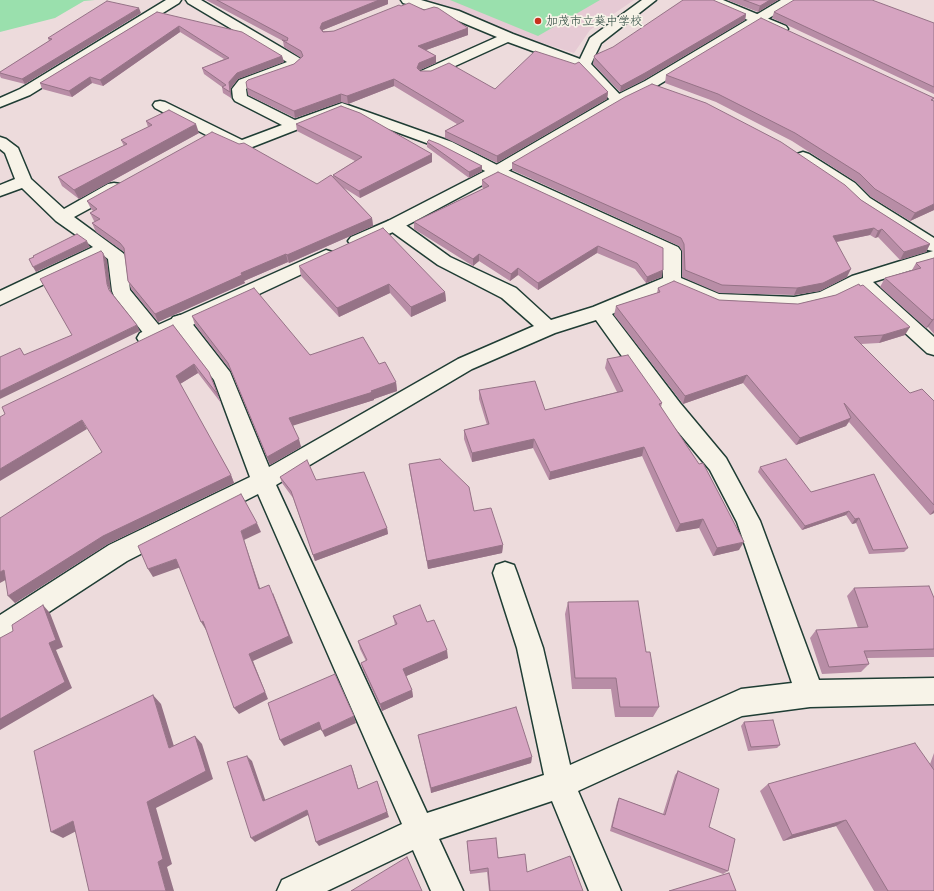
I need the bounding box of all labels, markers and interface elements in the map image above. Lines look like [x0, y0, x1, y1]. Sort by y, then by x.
place label: 加茂市立葵中学校 [546, 14, 642, 28]
marker: 加茂市立葵中学校 [533, 16, 543, 26]

